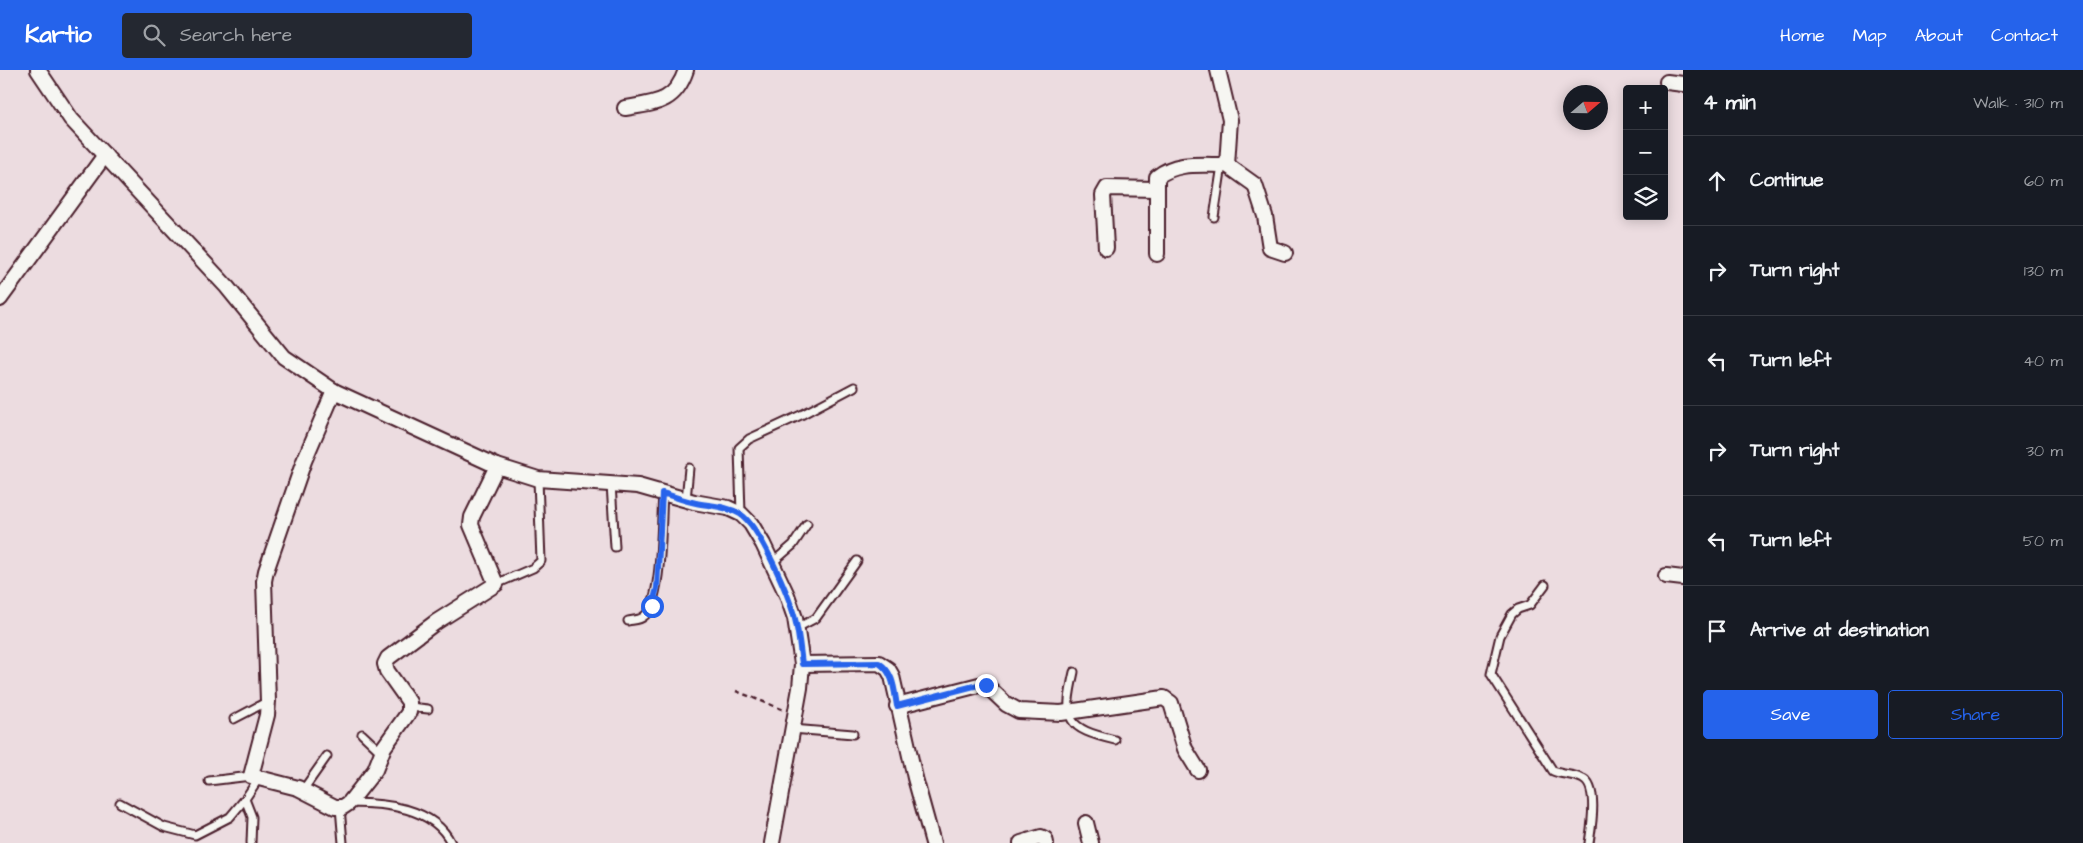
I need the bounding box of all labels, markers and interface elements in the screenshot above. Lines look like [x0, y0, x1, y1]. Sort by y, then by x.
search box [122, 13, 472, 58]
text: Kartio [25, 18, 92, 52]
icon: search [140, 21, 168, 49]
text: Search here [180, 22, 292, 49]
text: Home [1780, 23, 1825, 48]
text: Map [1853, 23, 1887, 48]
text: About [1915, 23, 1963, 48]
text: Contact [1991, 23, 2058, 48]
north arrow [1563, 85, 1608, 130]
map controls [1623, 85, 1668, 220]
button: + [1623, 85, 1668, 130]
text: 4 min [1703, 88, 1756, 117]
text: Walk · 310 m [1973, 92, 2063, 114]
button: − [1623, 130, 1668, 175]
icon: ahead [1703, 167, 1731, 195]
text: Continue [1750, 167, 1824, 194]
text: 60 m [2024, 170, 2063, 192]
button: layers [1623, 175, 1668, 220]
icon: right [1703, 257, 1731, 285]
text: Turn right [1750, 257, 1839, 284]
text: 130 m [2024, 260, 2063, 282]
icon: left [1703, 347, 1731, 375]
text: Turn left [1750, 347, 1831, 374]
text: 40 m [2023, 350, 2063, 372]
icon: right [1703, 437, 1731, 465]
text: Turn right [1750, 437, 1839, 464]
text: 30 m [2026, 440, 2063, 462]
icon: left [1703, 527, 1731, 555]
text: Turn left [1750, 527, 1831, 554]
text: 50 m [2023, 530, 2063, 552]
route start [641, 595, 664, 618]
icon: arrive [1703, 617, 1731, 645]
text: Arrive at destination [1750, 617, 1929, 644]
route end [975, 674, 998, 697]
button: Save [1703, 690, 1878, 739]
button: Share [1888, 690, 2063, 739]

